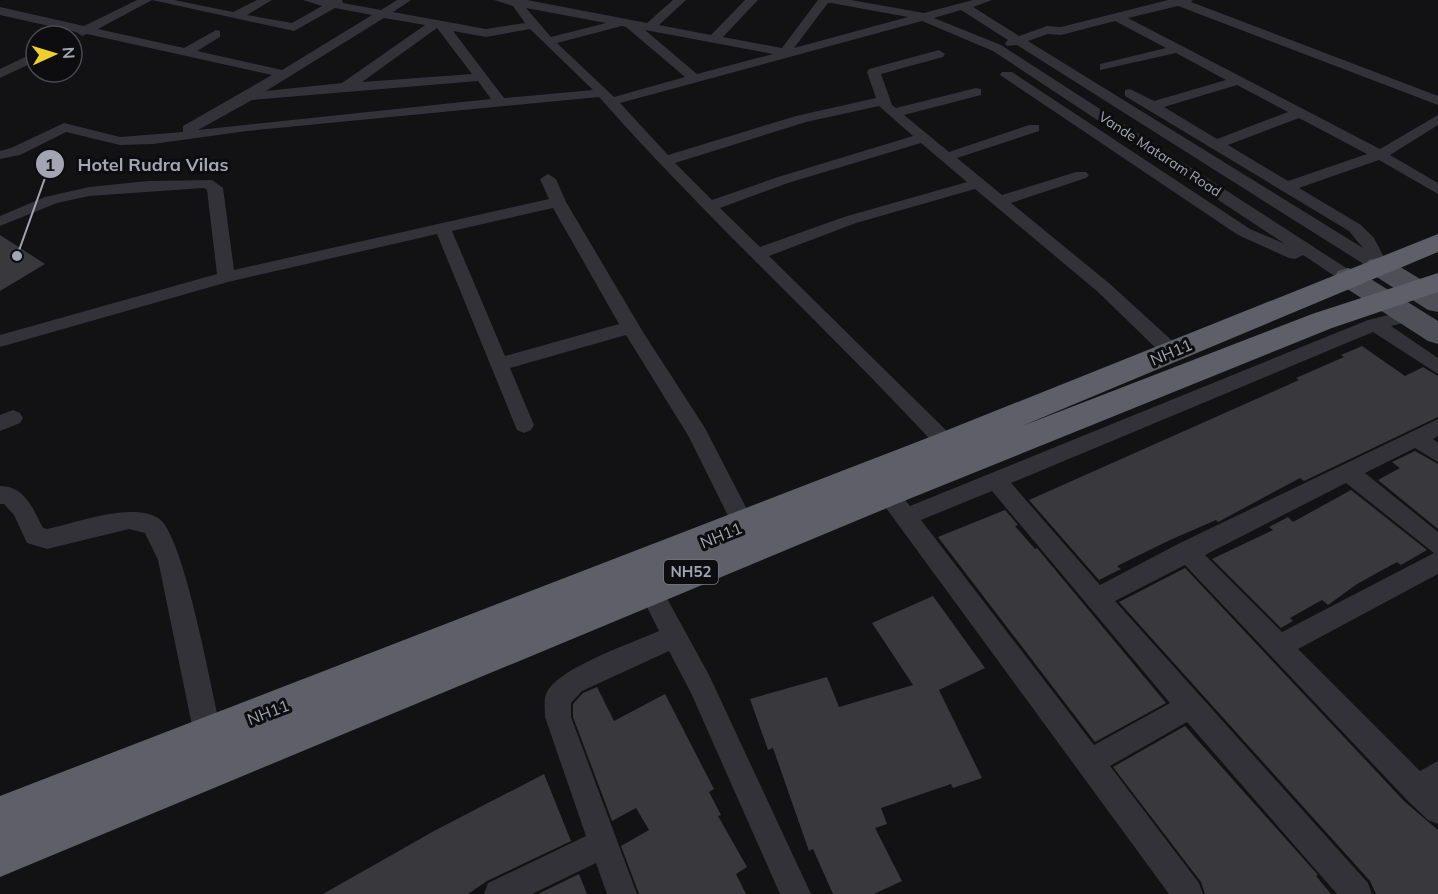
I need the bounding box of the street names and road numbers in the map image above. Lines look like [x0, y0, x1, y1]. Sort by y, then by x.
street label: Vande Mataram Road [1095, 108, 1225, 200]
street label: NH11 [1147, 334, 1195, 370]
street label: NH11 [697, 518, 745, 552]
road number: NH52 [664, 560, 718, 584]
street label: NH11 [244, 695, 292, 729]

